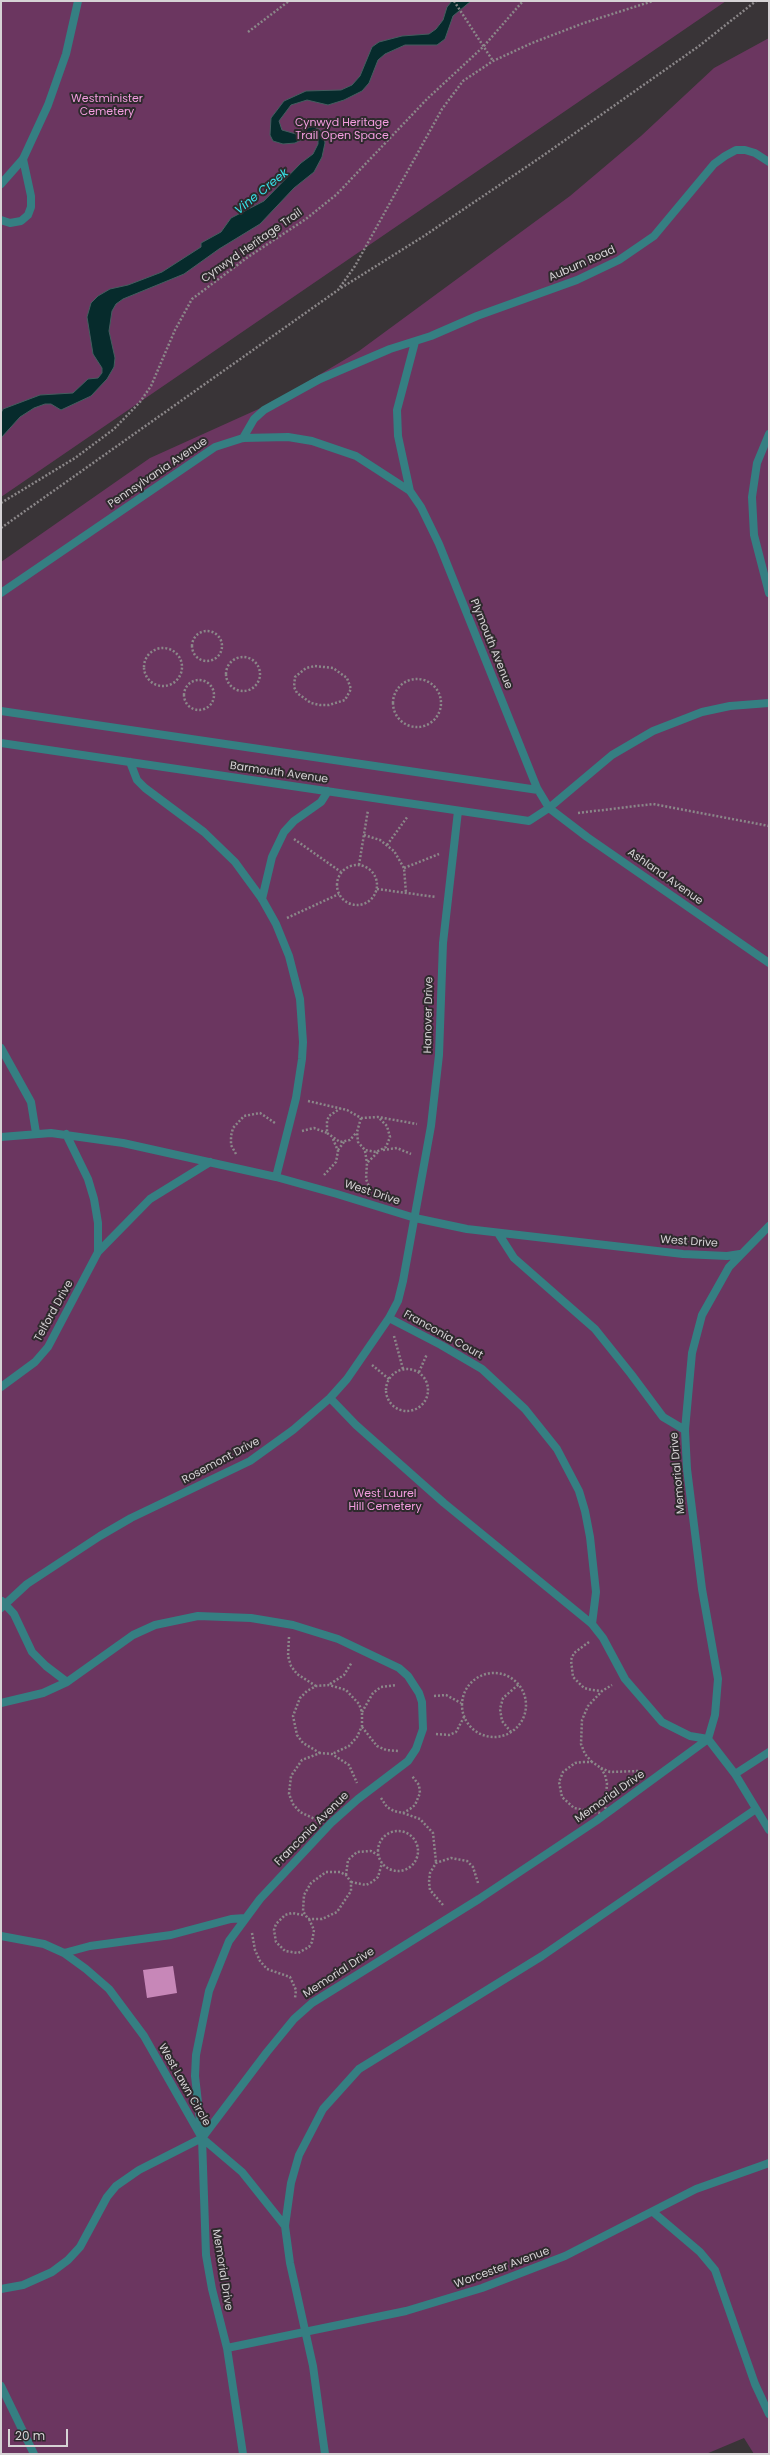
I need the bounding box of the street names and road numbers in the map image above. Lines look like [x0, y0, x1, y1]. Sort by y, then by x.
street label: Cynwyd Heritage Trail [199, 206, 305, 286]
street label: Auburn Road [547, 243, 617, 285]
street label: Pennsylvania Avenue [106, 435, 210, 511]
street label: Plymouth Avenue [467, 597, 515, 691]
street label: Barmouth Avenue [229, 760, 329, 786]
street label: Ashland Avenue [625, 846, 705, 908]
street label: Hanover Drive [422, 977, 436, 1053]
street label: West Drive [342, 1178, 402, 1208]
street label: West Drive [660, 1233, 718, 1251]
street label: Telford Drive [32, 1278, 76, 1344]
street label: Franconia Court [401, 1308, 485, 1362]
street label: Memorial Drive [668, 1432, 688, 1514]
street label: Rosemont Drive [180, 1435, 262, 1487]
street label: Memorial Drive [573, 1768, 647, 1826]
street label: Franconia Avenue [272, 1789, 352, 1869]
street label: Memorial Drive [301, 1945, 377, 2001]
street label: West Lawn Circle [155, 2041, 213, 2129]
street label: Memorial Drive [209, 2228, 235, 2312]
street label: Worcester Avenue [453, 2245, 551, 2291]

